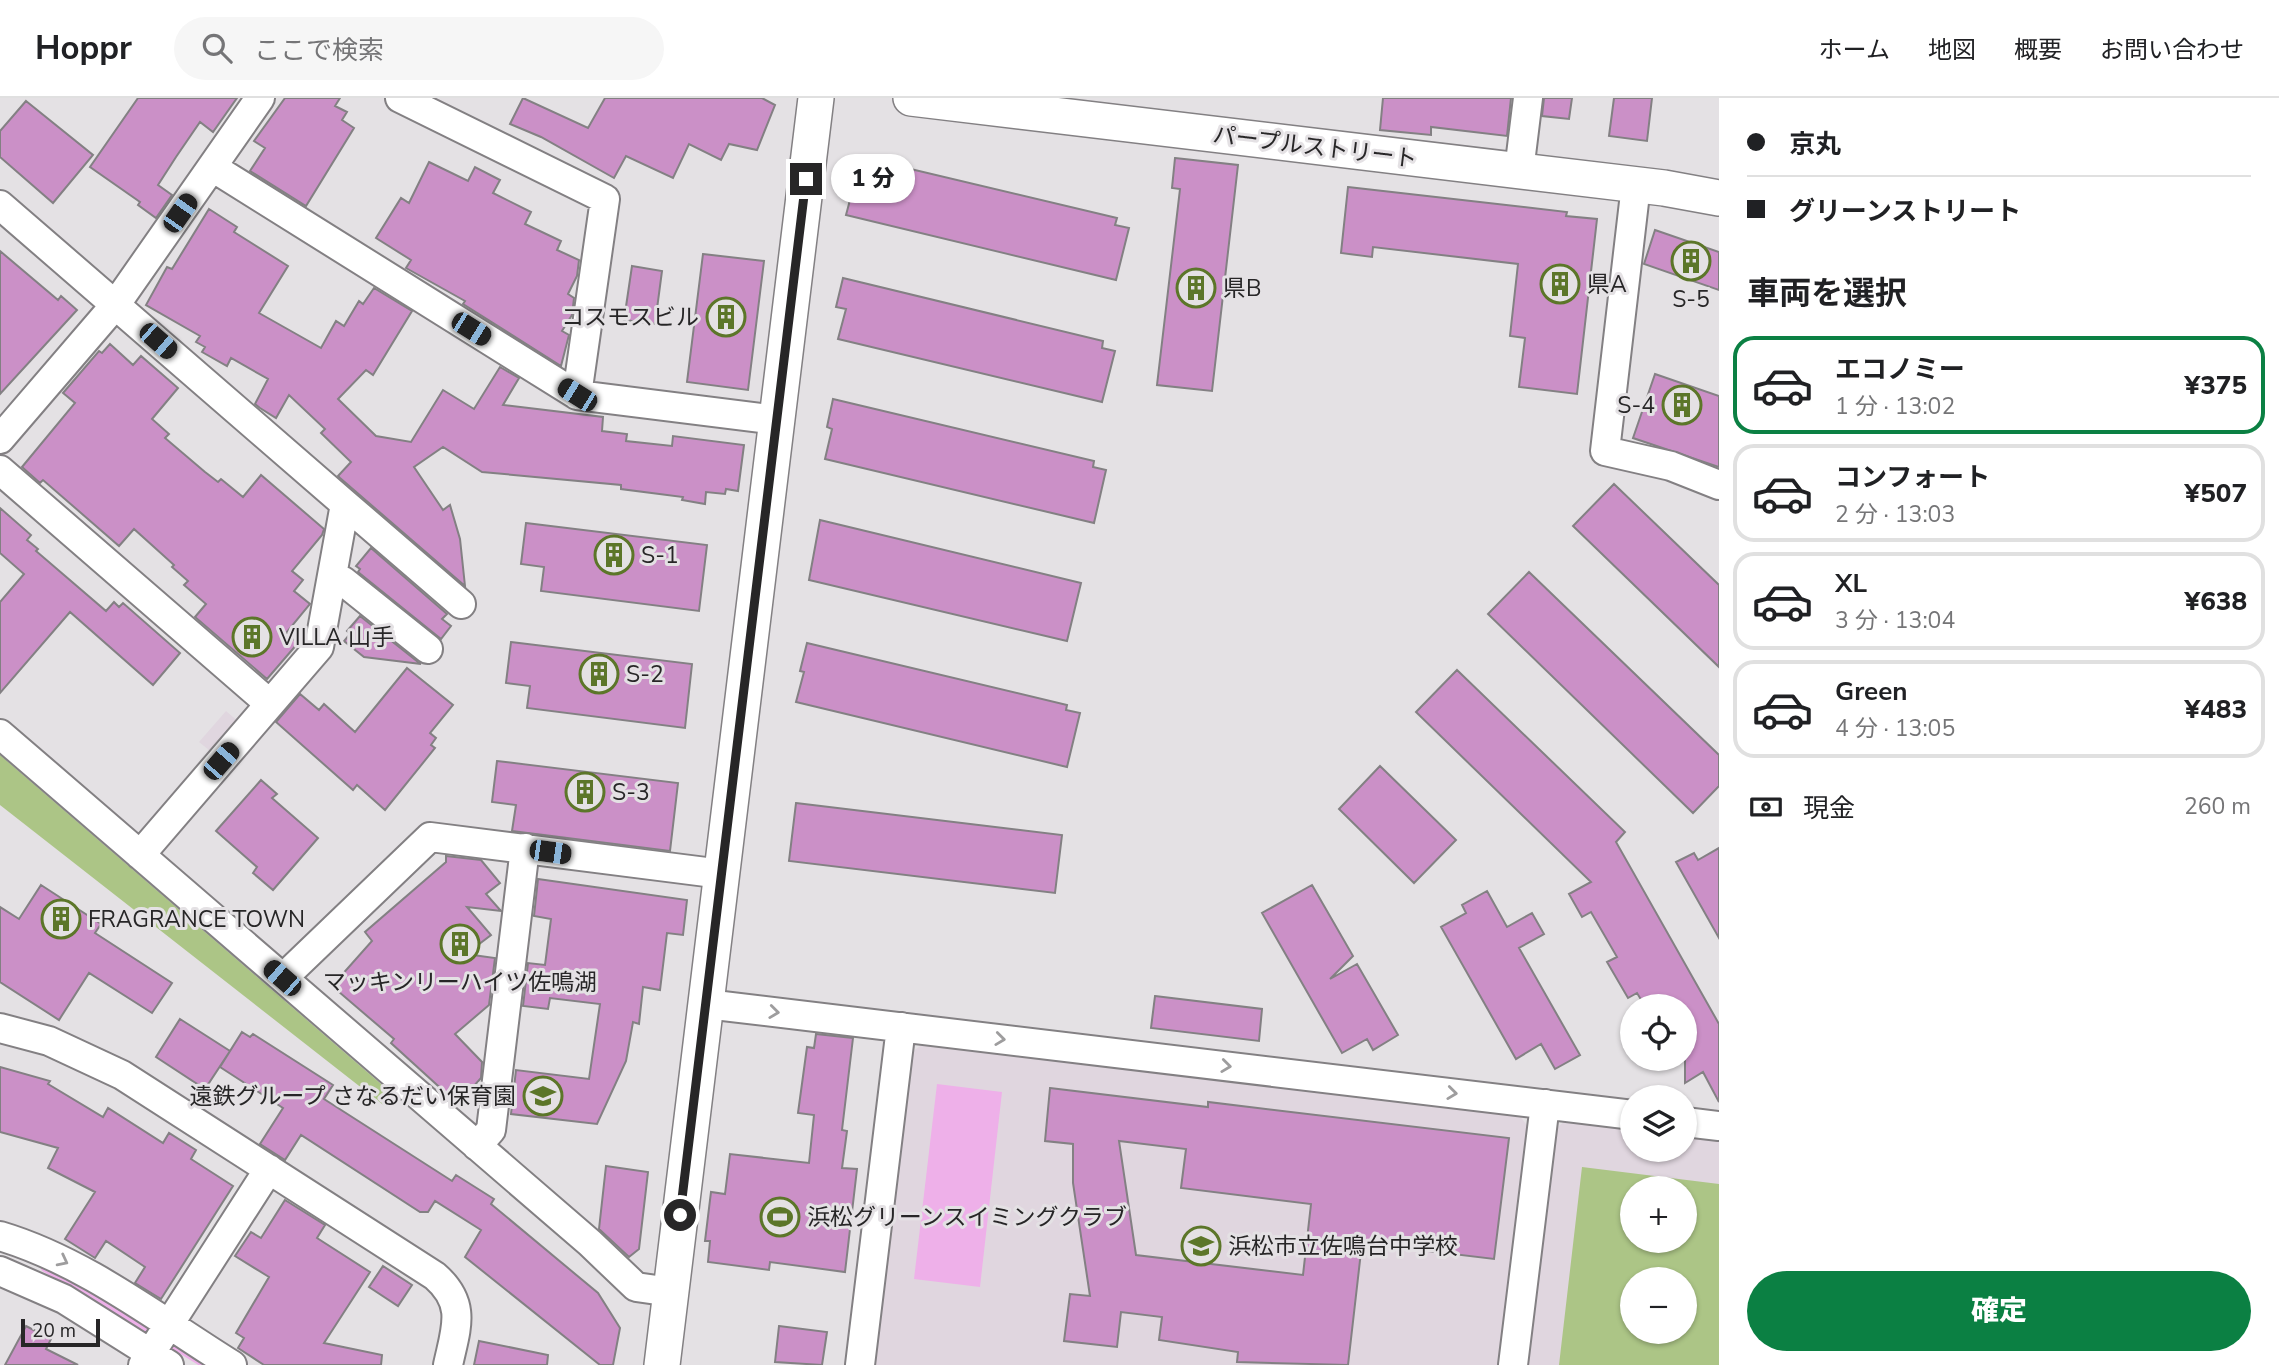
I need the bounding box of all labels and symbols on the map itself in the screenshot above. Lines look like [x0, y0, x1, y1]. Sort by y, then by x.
street label: パープルストリート [1211, 119, 1419, 175]
callout: 1 分 [830, 154, 914, 204]
route end [790, 163, 822, 195]
car [160, 190, 201, 236]
building icon: S-5 [1670, 240, 1712, 282]
building icon: 県A [1539, 263, 1581, 305]
building icon: 県B [1175, 267, 1217, 309]
place label: 県A [1587, 269, 1627, 300]
place label: 県B [1223, 273, 1262, 304]
place label: S-5 [1672, 284, 1710, 315]
building icon: コスモスビル [705, 296, 747, 338]
place label: コスモスビル [561, 302, 699, 333]
car [448, 309, 495, 349]
car [136, 319, 181, 363]
car [554, 375, 601, 415]
building icon: S-4 [1661, 384, 1703, 426]
place label: S-4 [1617, 390, 1655, 421]
building icon: S-1 [593, 534, 635, 576]
place label: S-1 [641, 540, 679, 571]
building icon: VILLA 山手 [231, 616, 273, 658]
place label: VILLA 山手 [278, 622, 394, 653]
building icon: S-2 [578, 653, 620, 695]
place label: S-2 [626, 659, 664, 690]
car [200, 738, 243, 784]
building icon: S-3 [564, 771, 606, 813]
place label: S-3 [612, 777, 650, 808]
car [528, 839, 573, 865]
building icon: FRAGRANCE TOWN [40, 898, 82, 940]
place label: FRAGRANCE TOWN [88, 904, 305, 935]
building icon: マッキンリーハイツ佐鳴湖 [439, 923, 481, 965]
car [260, 956, 305, 1000]
place label: マッキンリーハイツ佐鳴湖 [323, 967, 597, 998]
one-way arrow [768, 1004, 780, 1019]
one-way arrow [994, 1031, 1006, 1046]
one-way arrow [1220, 1059, 1232, 1074]
school or university icon: 遠鉄グループ さなるだい保育園 [522, 1075, 564, 1117]
place label: 遠鉄グループ さなるだい保育園 [189, 1081, 516, 1112]
one-way arrow [1446, 1086, 1458, 1101]
sports icon: 浜松グリーンスイミングクラブ [759, 1196, 801, 1238]
route start [664, 1199, 696, 1231]
place label: 浜松グリーンスイミングクラブ [807, 1202, 1127, 1233]
school or university icon: 浜松市立佐鳴台中学校 [1180, 1225, 1222, 1267]
place label: 浜松市立佐鳴台中学校 [1228, 1231, 1458, 1262]
one-way arrow [56, 1253, 68, 1267]
scale bar [21, 1316, 100, 1348]

